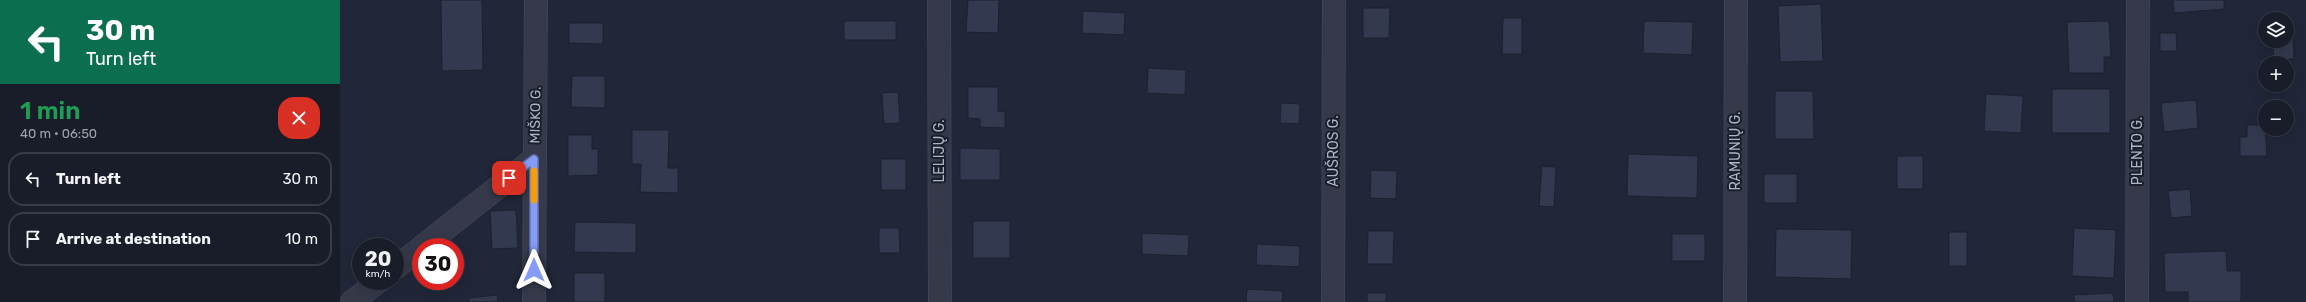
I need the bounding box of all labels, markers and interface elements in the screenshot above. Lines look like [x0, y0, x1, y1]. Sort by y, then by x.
map controls [2258, 12, 2294, 136]
button: layers [2258, 12, 2294, 48]
text: 30 m [86, 14, 155, 47]
icon: left [20, 16, 72, 68]
text: Turn left [86, 48, 156, 70]
button: + [2258, 56, 2294, 92]
street label: MIŠKO G. [526, 86, 544, 144]
text: 1 min [20, 97, 80, 125]
button: close [278, 97, 320, 139]
button: − [2258, 100, 2294, 136]
street label: RAMUNIŲ G. [1727, 111, 1744, 191]
street label: AUŠROS G. [1324, 115, 1342, 187]
street label: PLENTO G. [2129, 117, 2146, 185]
street label: LELIJŲ G. [931, 119, 948, 183]
text: 40 m · 06:50 [20, 126, 97, 141]
pin [492, 161, 526, 195]
icon: arrive [498, 167, 520, 189]
icon: left [22, 168, 44, 190]
text: Turn left [56, 170, 121, 188]
text: 30 m [282, 170, 318, 188]
icon: arrive [22, 228, 44, 250]
text: Arrive at destination [56, 230, 211, 248]
text: 10 m [285, 230, 318, 248]
speed limit sign: 30 [412, 238, 464, 290]
text: 20 [365, 247, 391, 271]
position arrow [513, 249, 555, 291]
text: km/h [366, 268, 390, 280]

